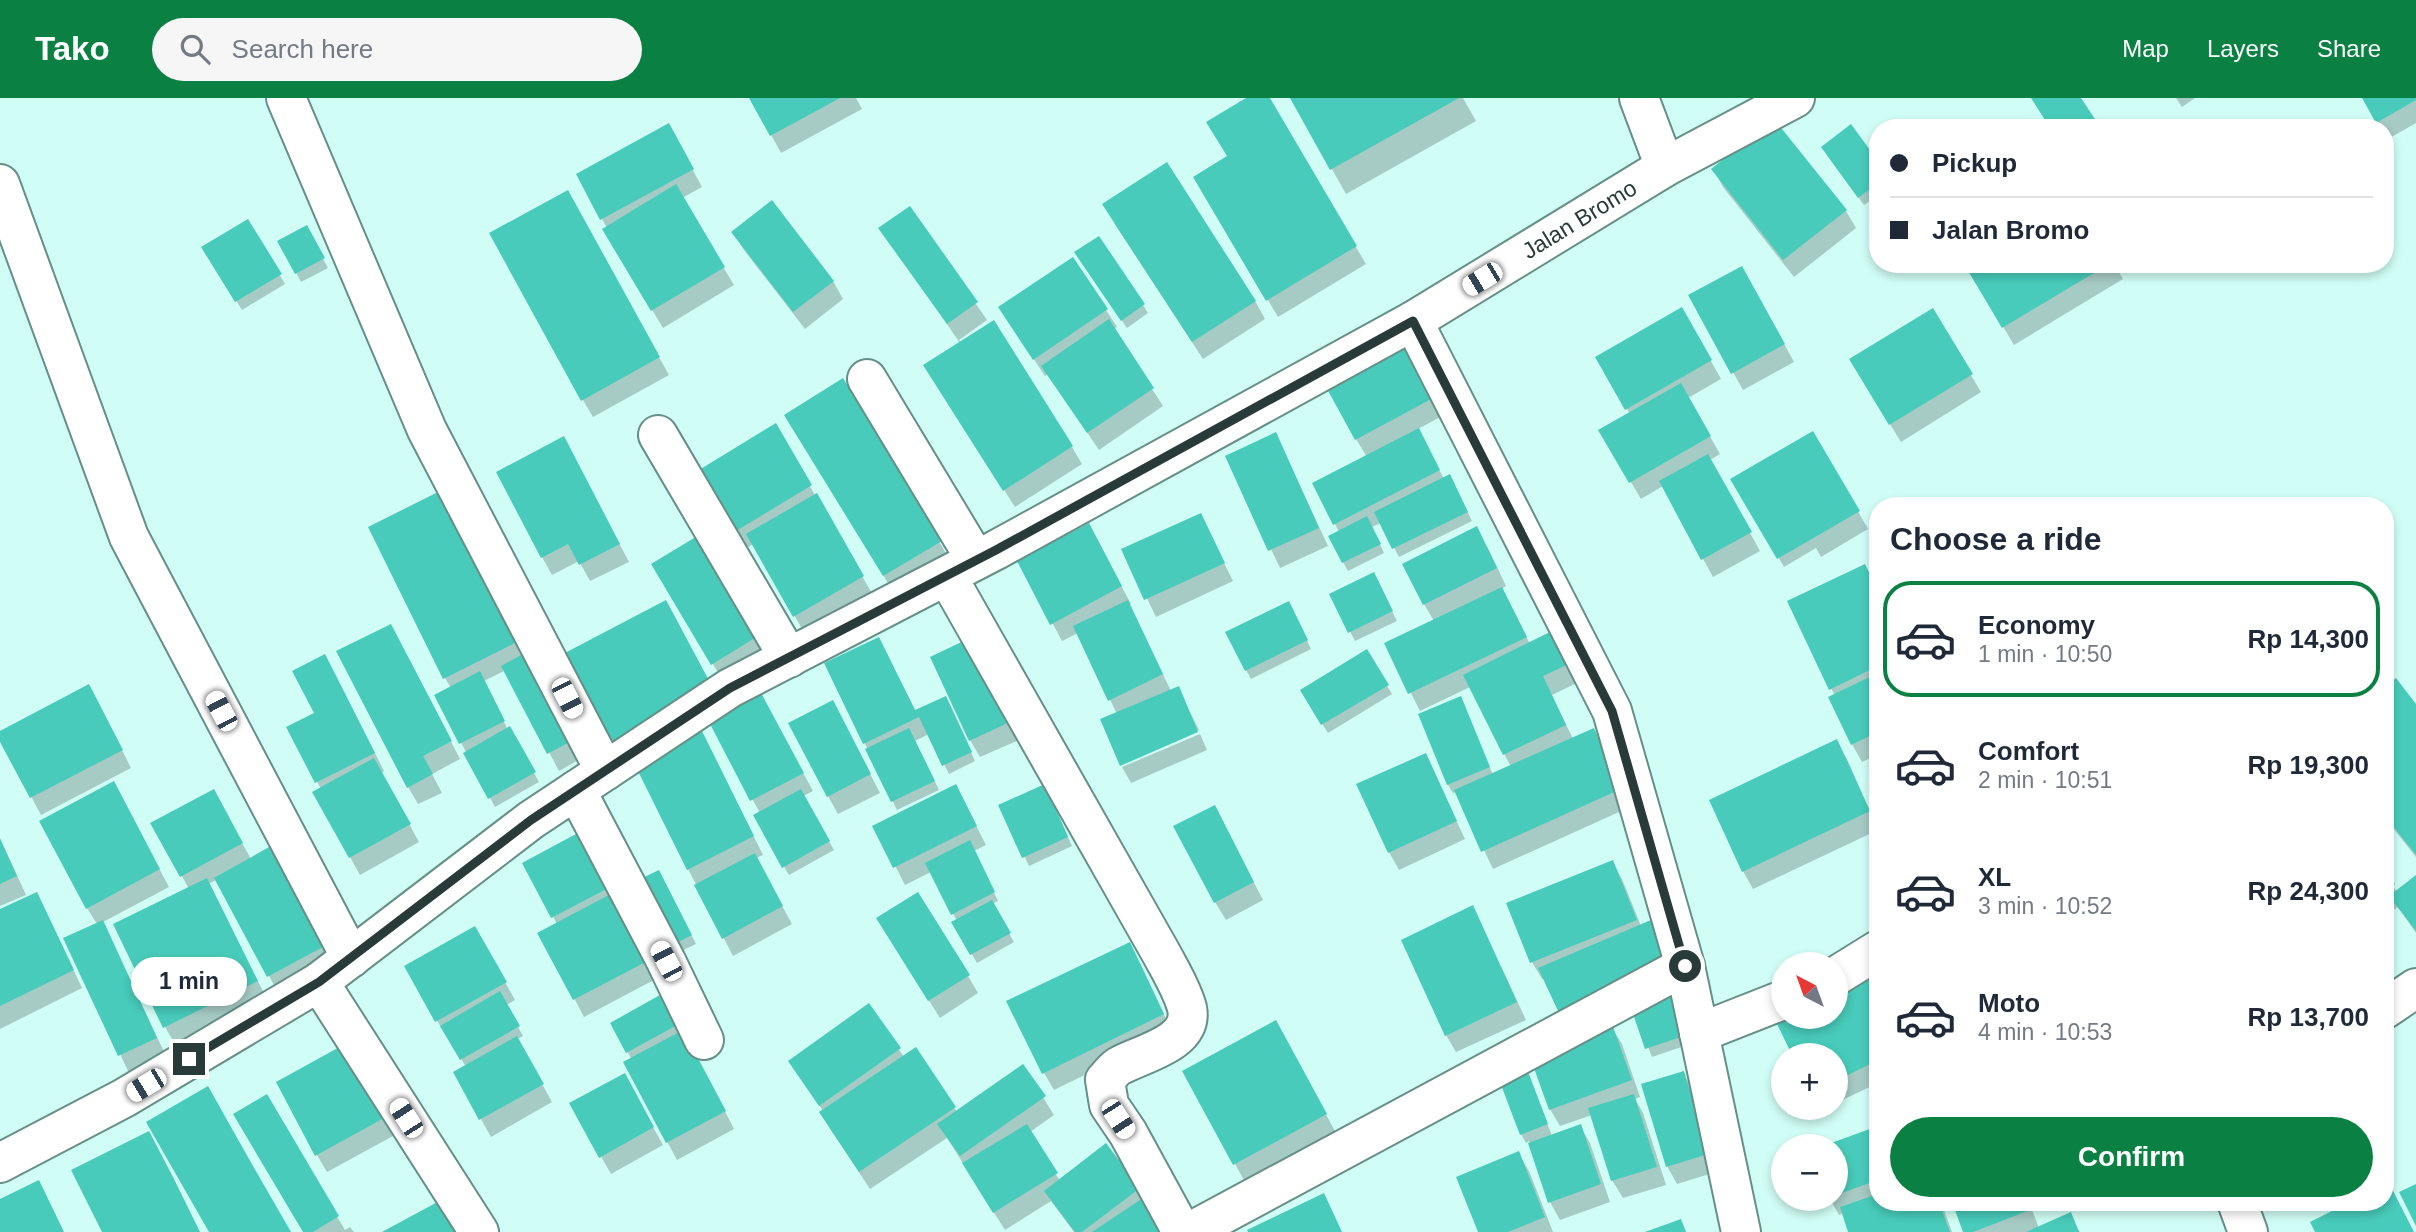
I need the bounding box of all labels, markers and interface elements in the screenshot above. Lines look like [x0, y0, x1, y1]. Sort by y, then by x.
search box [152, 18, 642, 81]
text: Tako [35, 30, 110, 67]
icon: search [176, 30, 214, 68]
text: Search here [232, 34, 373, 64]
text: Map [2122, 35, 2169, 62]
text: Layers [2207, 35, 2279, 62]
text: Share [2317, 35, 2381, 62]
text: Pickup [1932, 148, 2017, 178]
street label: Jalan Bromo [1518, 174, 1641, 264]
text: Jalan Bromo [1932, 215, 2090, 245]
car [1459, 259, 1506, 299]
text: Choose a ride [1890, 521, 2102, 557]
icon: car [1894, 608, 1957, 671]
text: Economy [1978, 610, 2095, 640]
text: Rp 14,300 [2248, 624, 2369, 654]
text: 1 min · 10:50 [1978, 641, 2112, 667]
car [549, 675, 586, 721]
car [202, 688, 241, 734]
icon: car [1894, 734, 1957, 797]
text: Comfort [1978, 736, 2079, 766]
text: Rp 19,300 [2248, 750, 2369, 780]
text: 2 min · 10:51 [1978, 767, 2112, 793]
icon: car [1894, 860, 1957, 923]
text: XL [1978, 862, 2011, 892]
text: Rp 24,300 [2248, 876, 2369, 906]
text: 3 min · 10:52 [1978, 893, 2112, 919]
car [647, 938, 686, 984]
route start [1669, 950, 1701, 982]
north arrow [1771, 952, 1848, 1029]
map controls [1771, 952, 1848, 1211]
callout: 1 min [131, 958, 247, 1006]
text: 1 min [159, 968, 219, 994]
icon: car [1894, 986, 1957, 1049]
text: Moto [1978, 988, 2040, 1018]
text: Rp 13,700 [2248, 1002, 2369, 1032]
text: 4 min · 10:53 [1978, 1019, 2112, 1045]
route end [173, 1043, 205, 1075]
button: + [1771, 1043, 1848, 1120]
car [123, 1065, 170, 1105]
car [386, 1095, 427, 1141]
car [1098, 1096, 1139, 1142]
button: Confirm [1890, 1117, 2373, 1197]
button: − [1771, 1134, 1848, 1211]

